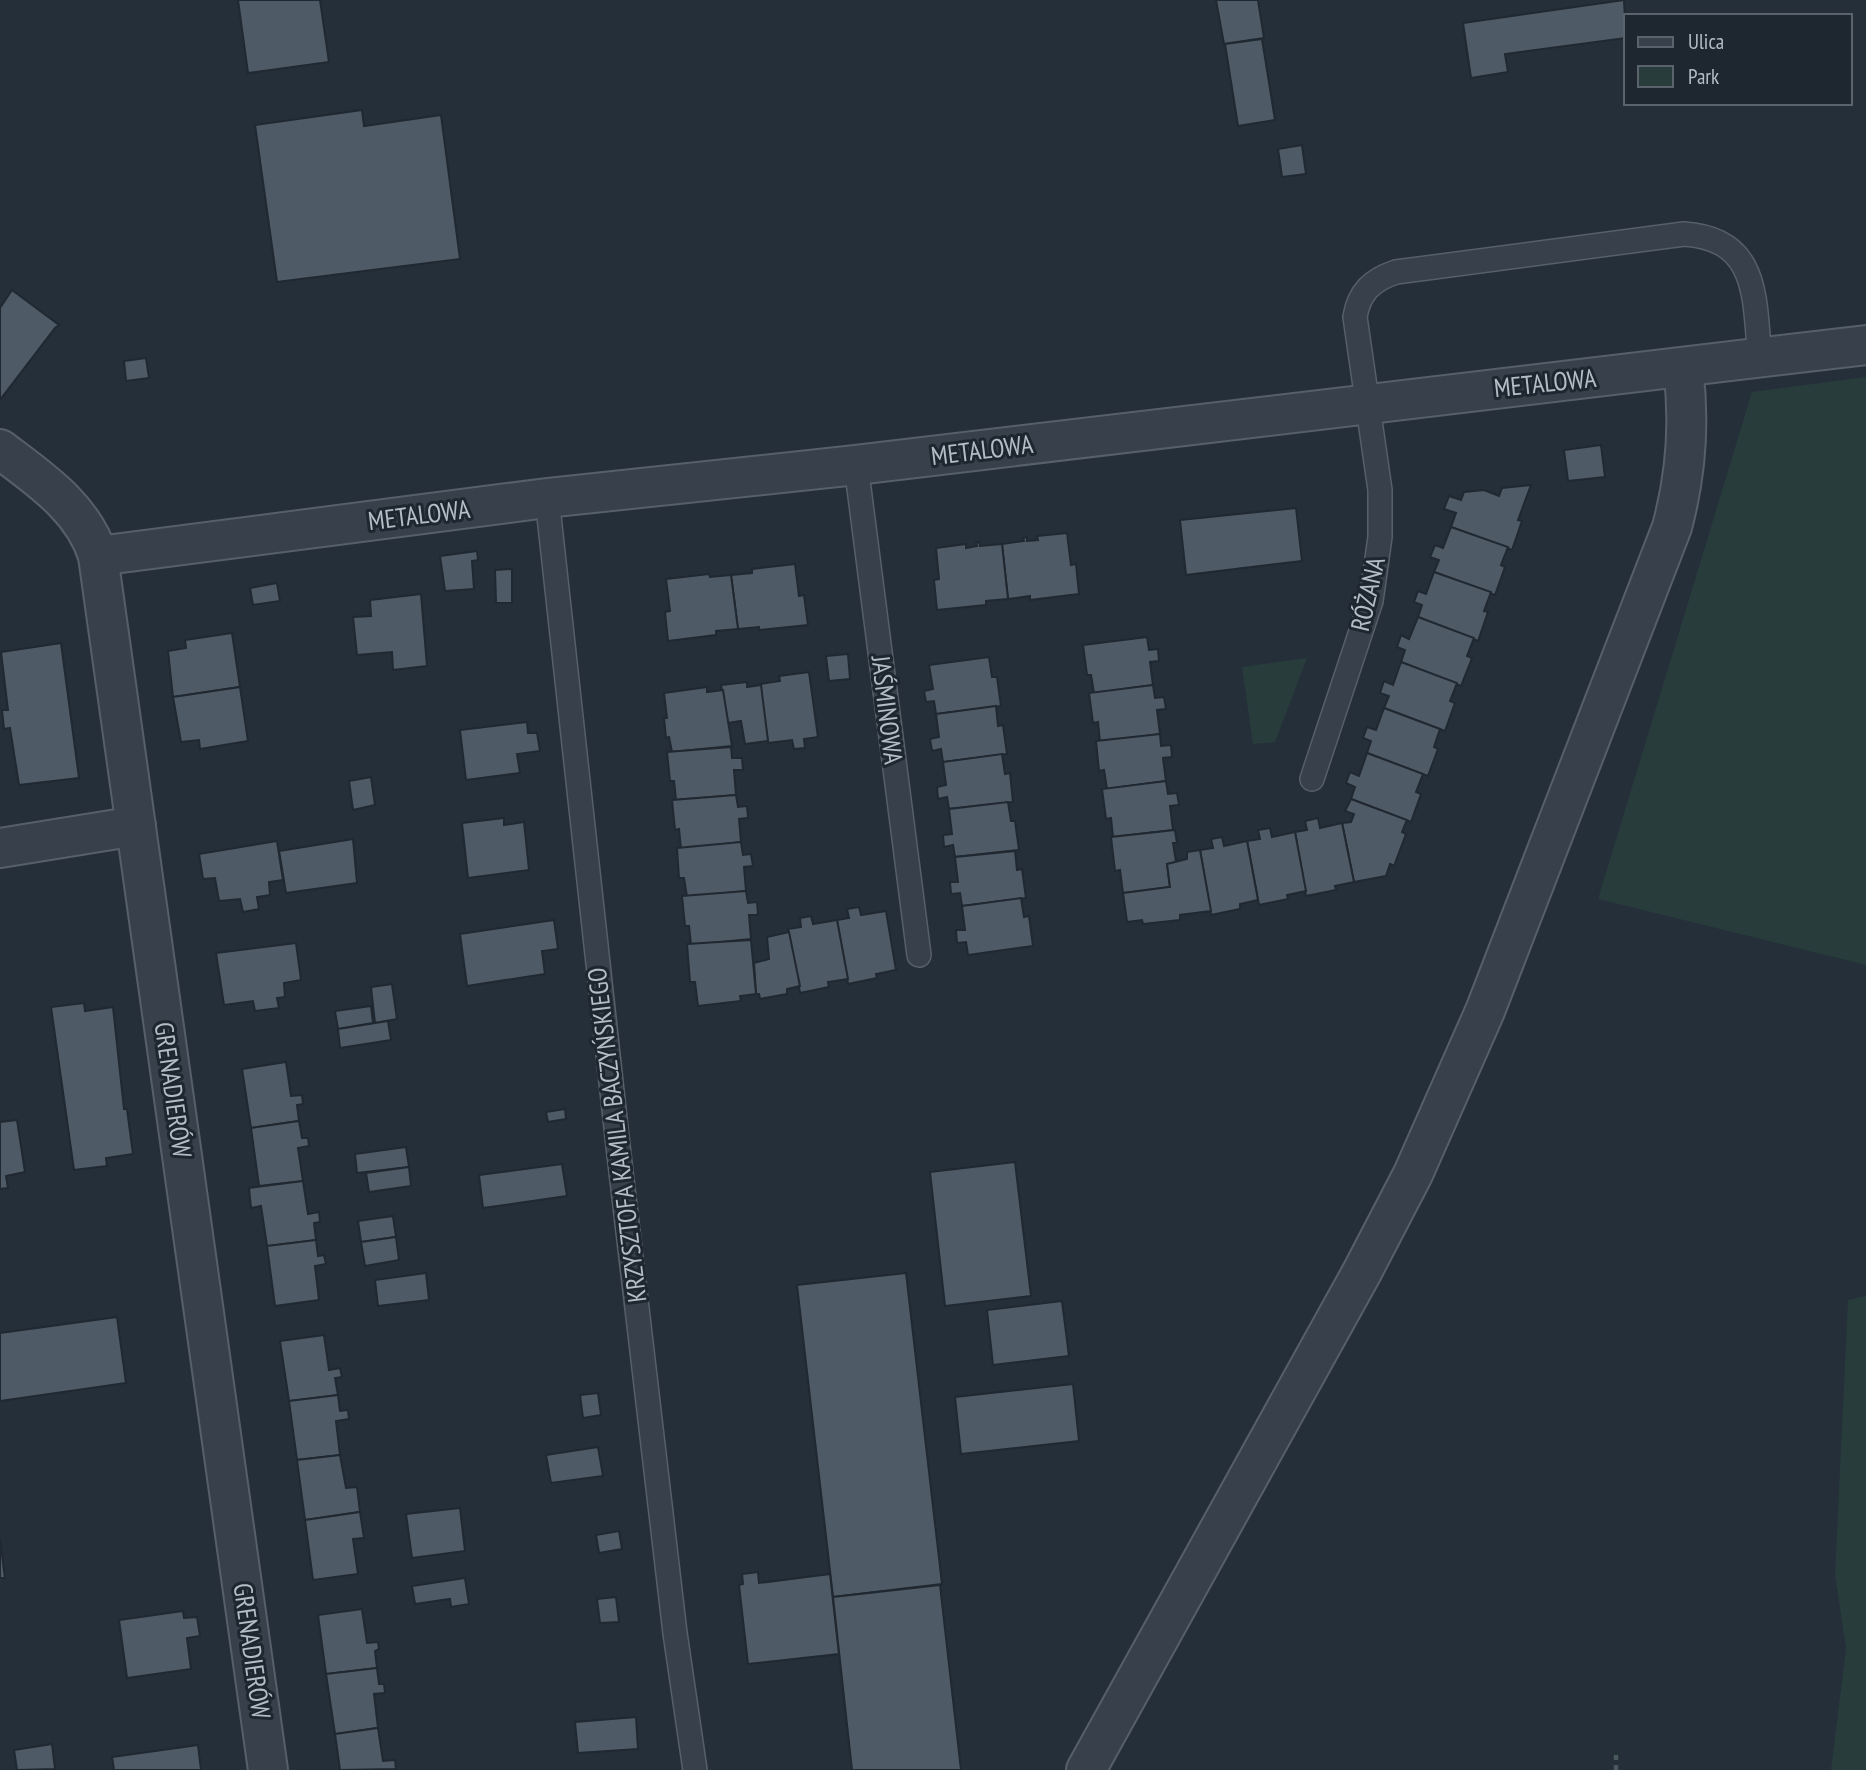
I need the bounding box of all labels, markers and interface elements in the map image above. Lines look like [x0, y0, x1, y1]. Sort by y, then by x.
legend [1624, 14, 1852, 105]
text: Ulica [1688, 28, 1724, 55]
text: Park [1688, 63, 1719, 90]
street label: METALOWA [1492, 361, 1598, 404]
street label: METALOWA [929, 427, 1035, 472]
street label: METALOWA [366, 492, 472, 537]
street label: RÓŻANA [1343, 553, 1392, 634]
street label: JAŚMINOWA [864, 653, 911, 767]
street label: KRZYSZTOFA KAMILA BACZYŃSKIEGO [580, 966, 653, 1304]
street label: GRENADIERÓW [148, 1020, 199, 1160]
street label: GRENADIERÓW [227, 1581, 278, 1721]

